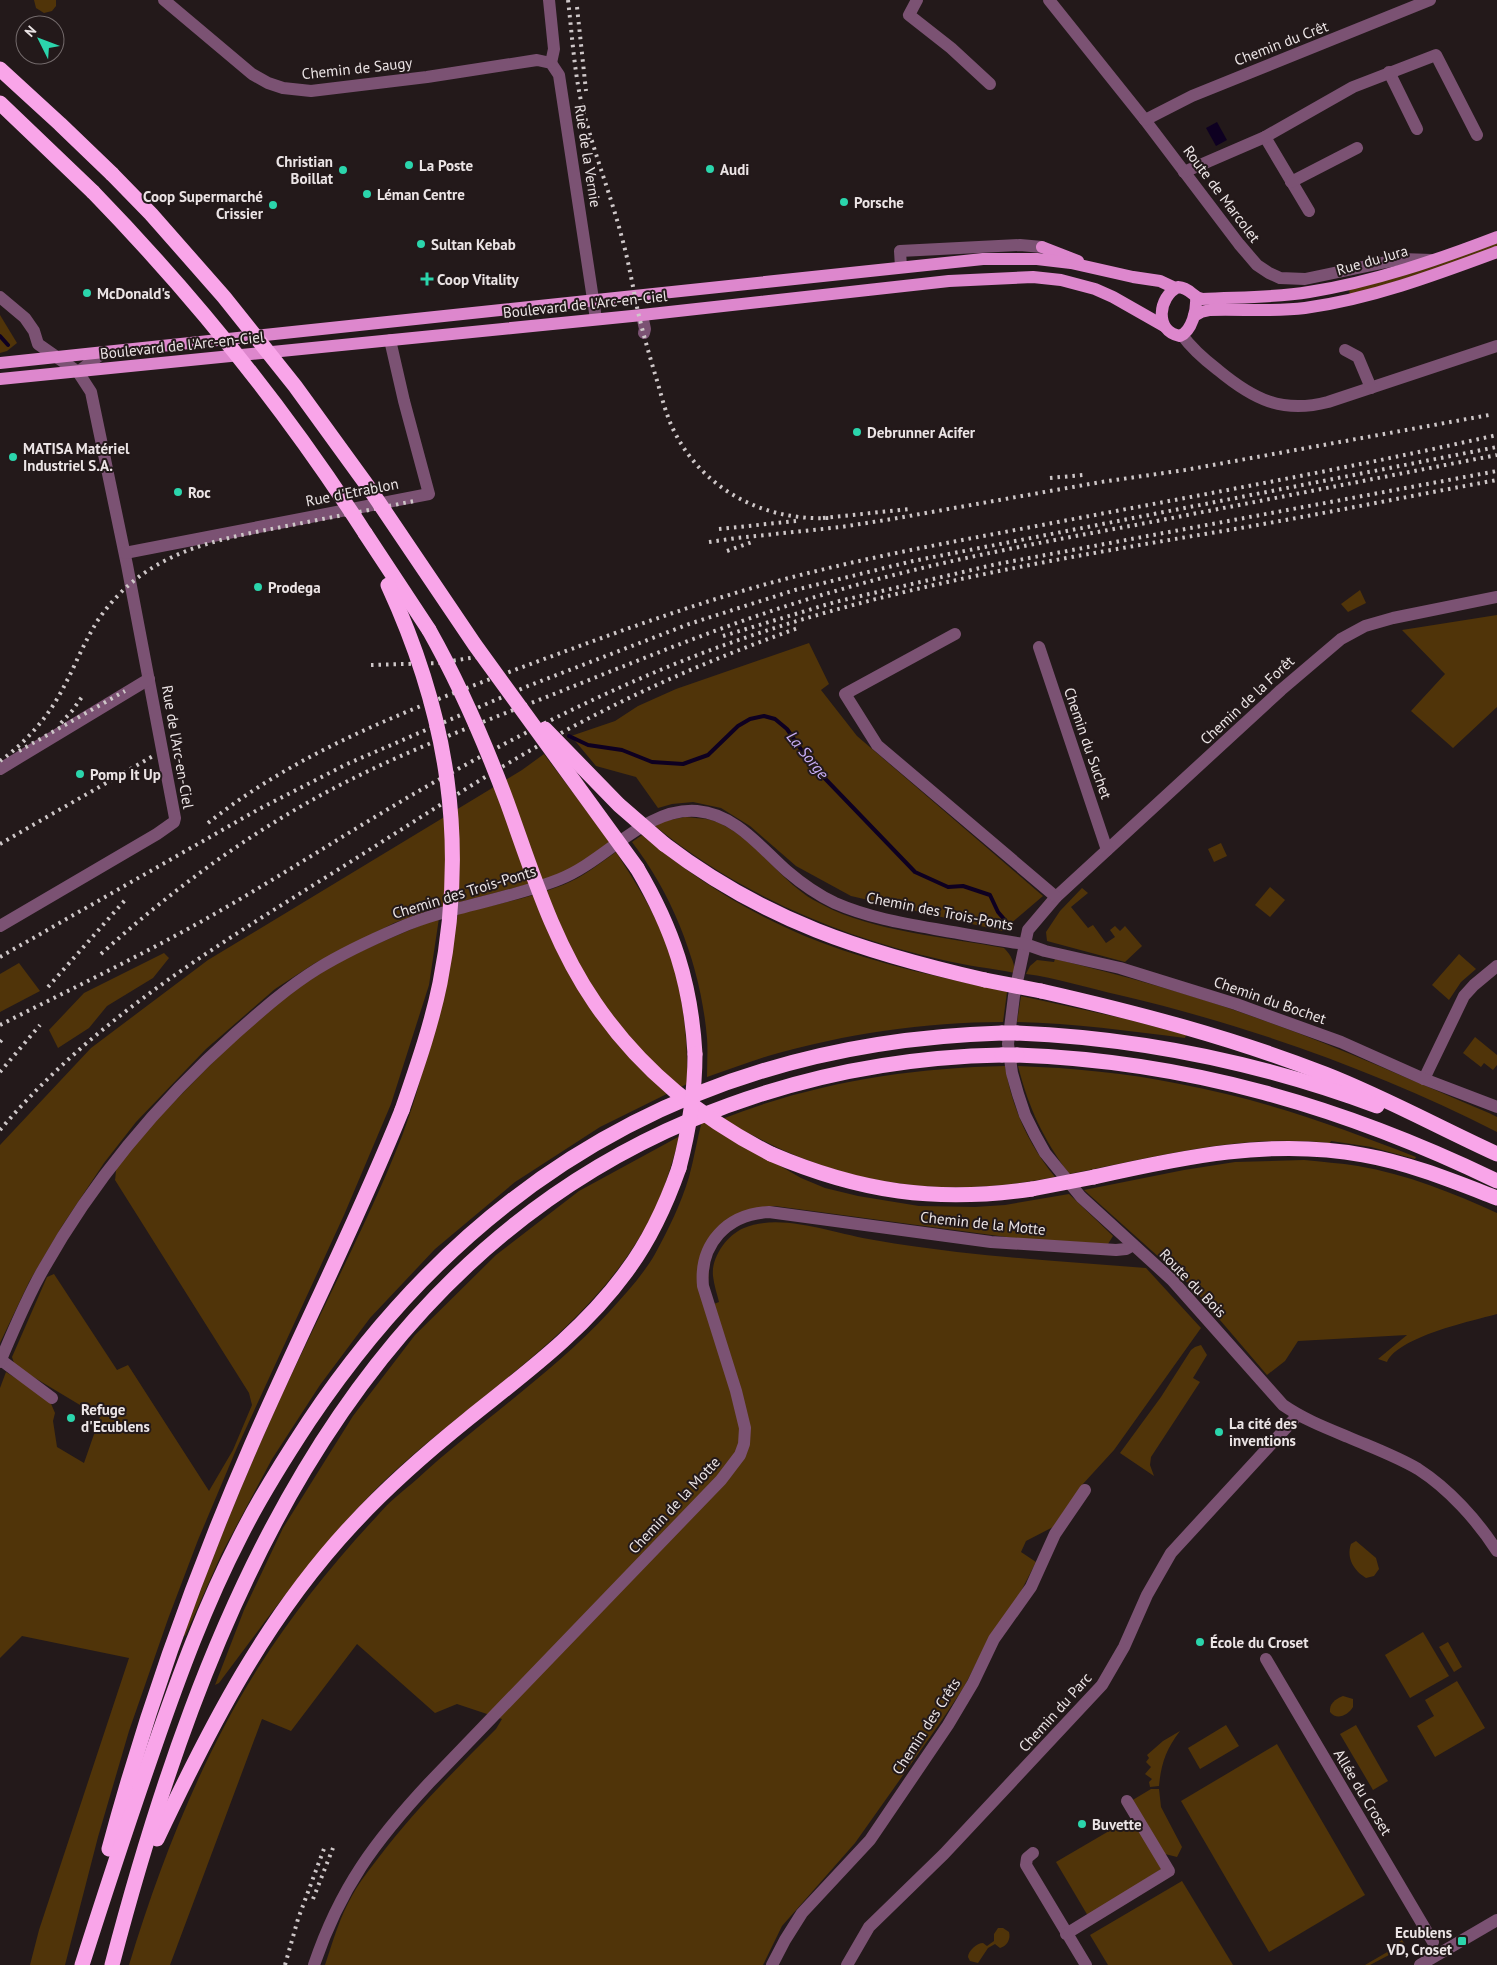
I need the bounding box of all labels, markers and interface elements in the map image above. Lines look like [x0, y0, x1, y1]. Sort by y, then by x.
north arrow [15, 15, 65, 65]
street label: Chemin du Crêt [1231, 16, 1331, 70]
text: N [21, 22, 40, 41]
street label: Chemin de Saugy [301, 53, 413, 83]
street label: Rue de la Vernie [570, 103, 606, 209]
street label: Route de Marcolet [1179, 142, 1265, 246]
place label: Christian Boillat [276, 152, 334, 188]
place label: La Poste [419, 156, 474, 175]
marker: La Poste [403, 159, 415, 171]
place label: Audi [720, 160, 749, 179]
marker: Audi [704, 163, 716, 175]
marker: Christian Boillat [337, 164, 349, 176]
place label: Léman Centre [377, 185, 465, 204]
place label: Coop Supermarché Crissier [143, 187, 264, 223]
marker: Léman Centre [361, 188, 373, 200]
place label: Porsche [854, 193, 904, 212]
marker: Porsche [838, 196, 850, 208]
marker: Coop Supermarché Crissier [267, 199, 279, 211]
place label: Sultan Kebab [431, 235, 516, 254]
marker: Sultan Kebab [415, 238, 427, 250]
street label: Rue du Jura [1334, 241, 1410, 279]
place label: Coop Vitality [437, 270, 519, 289]
marker: Coop Vitality [421, 273, 433, 285]
place label: McDonald's [97, 284, 170, 303]
street label: Boulevard de l'Arc-en-Ciel [502, 286, 669, 322]
marker: McDonald's [81, 287, 93, 299]
street label: Boulevard de l'Arc-en-Ciel [99, 327, 266, 363]
place label: Debrunner Acifer [867, 423, 976, 442]
marker: Debrunner Acifer [851, 426, 863, 438]
place label: MATISA Matériel Industriel S.A. [23, 439, 130, 475]
marker: MATISA Matériel Industriel S.A. [7, 451, 19, 463]
street label: Rue d'Etrablon [304, 474, 400, 510]
place label: Roc [188, 483, 211, 502]
marker: Roc [172, 486, 184, 498]
place label: Prodega [268, 578, 321, 597]
marker: Prodega [252, 581, 264, 593]
street label: Chemin de la Forêt [1196, 651, 1298, 749]
street label: Rue de l'Arc-en-Ciel [158, 684, 198, 811]
street label: Chemin du Suchet [1060, 685, 1116, 801]
water label: La Sorge [783, 727, 834, 784]
place label: Pomp It Up [90, 765, 161, 784]
marker: Pomp It Up [74, 768, 86, 780]
street label: Chemin des Trois-Ponts [390, 861, 538, 923]
street label: Chemin des Trois-Ponts [865, 887, 1015, 935]
street label: Chemin du Bochet [1211, 972, 1329, 1028]
street label: Chemin de la Motte [919, 1207, 1047, 1239]
street label: Route du Bois [1156, 1245, 1230, 1321]
place label: Refuge d'Ecublens [81, 1400, 150, 1436]
marker: Refuge d'Ecublens [65, 1412, 77, 1424]
place label: La cité des inventions [1229, 1414, 1297, 1450]
marker: La cité des inventions [1213, 1426, 1225, 1438]
street label: Chemin de la Motte [624, 1452, 724, 1558]
place label: École du Croset [1210, 1633, 1309, 1652]
marker: École du Croset [1194, 1636, 1206, 1648]
street label: Chemin du Parc [1014, 1668, 1096, 1756]
street label: Chemin des Crêts [888, 1674, 964, 1778]
street label: Allée du Croset [1330, 1745, 1396, 1839]
place label: Buvette [1092, 1815, 1142, 1834]
marker: Buvette [1076, 1818, 1088, 1830]
place label: Ecublens VD, Croset [1386, 1923, 1453, 1959]
marker: Ecublens VD, Croset [1456, 1935, 1468, 1947]

